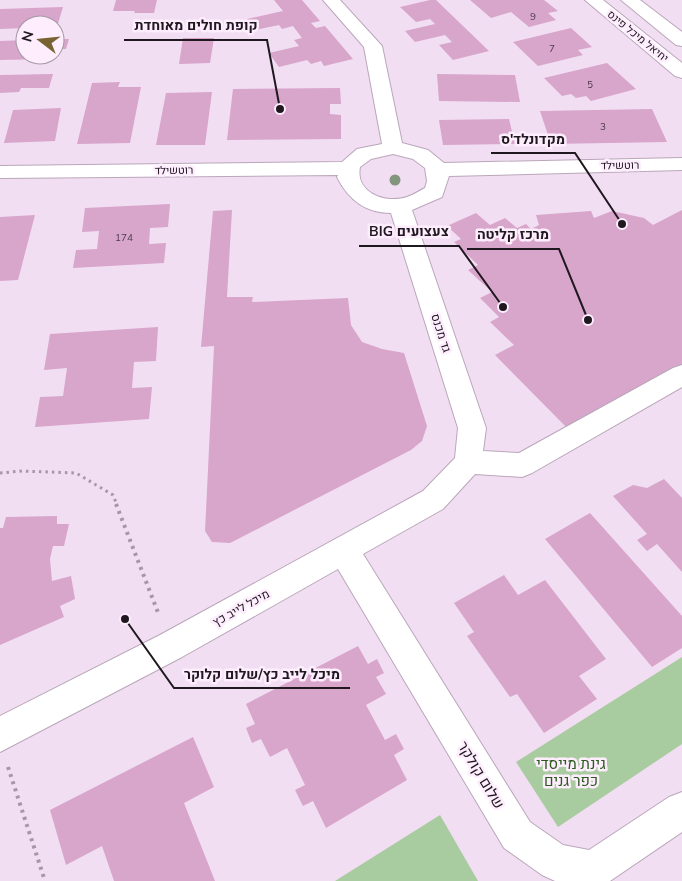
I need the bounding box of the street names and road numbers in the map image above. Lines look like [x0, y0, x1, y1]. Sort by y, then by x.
street label: יחיאל מיכל פינס [604, 7, 671, 66]
street label: רוטשילד [600, 158, 640, 173]
street label: רוטשילד [154, 163, 194, 178]
street label: גד מכנס [427, 311, 455, 355]
street label: מיכל לייב כץ [210, 586, 272, 630]
street label: שלום קולקר [453, 737, 509, 813]

